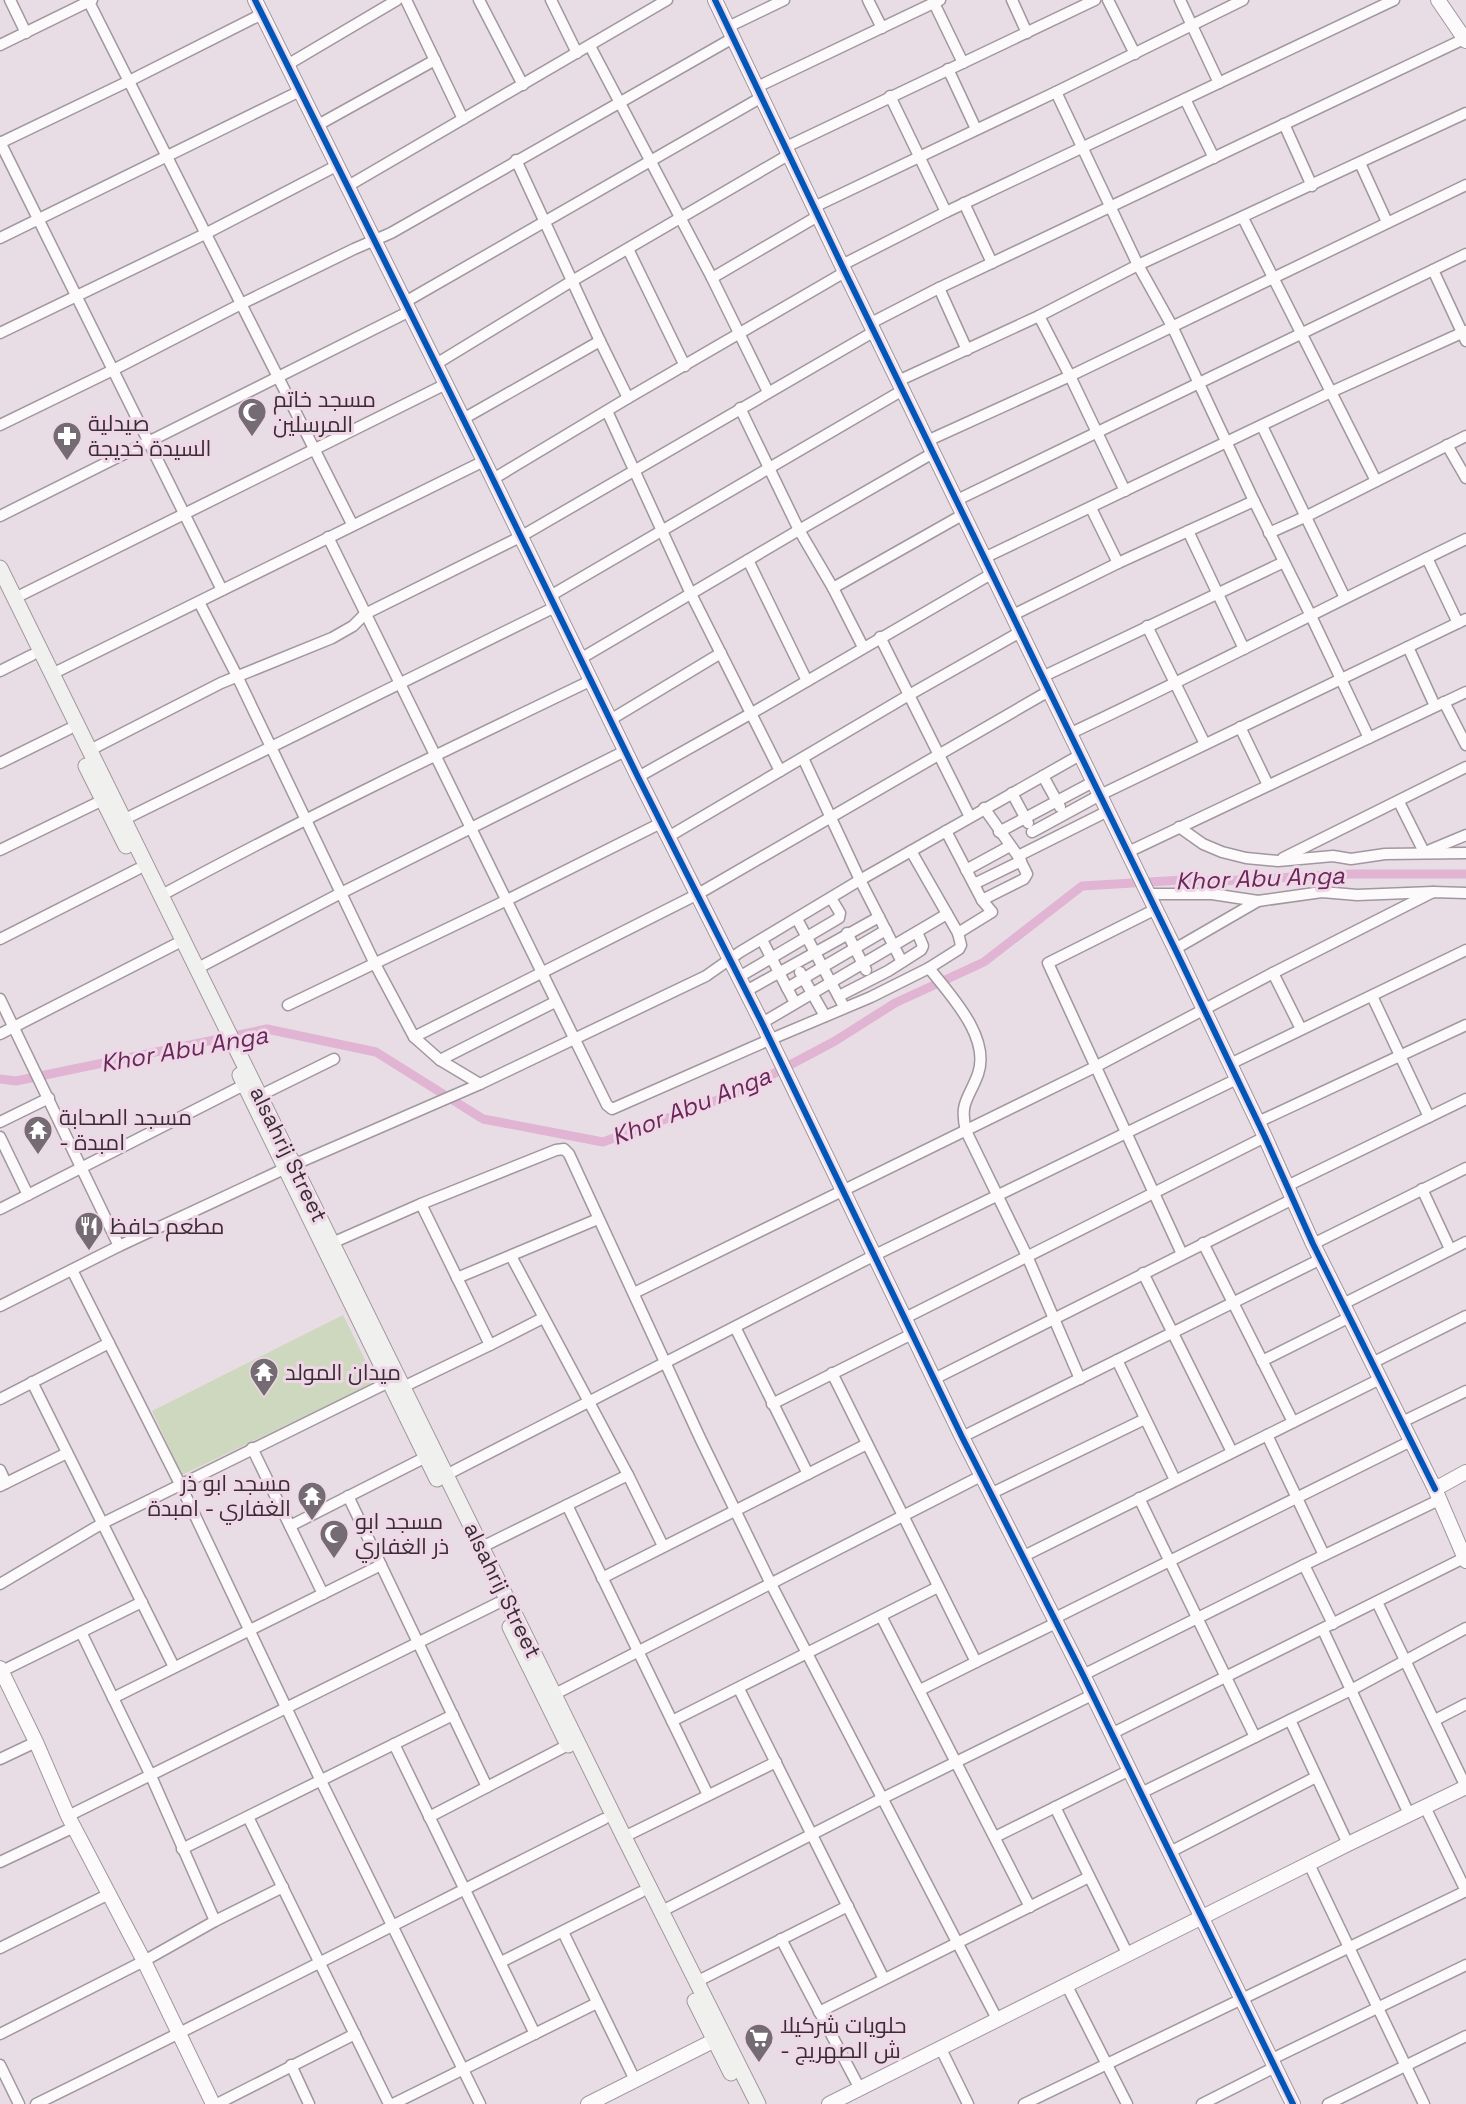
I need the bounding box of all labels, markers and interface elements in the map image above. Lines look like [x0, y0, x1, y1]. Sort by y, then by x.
place label: مسجد خاتم المرسلين [273, 385, 376, 438]
mosque icon: مسجد خاتم المرسلين [236, 396, 268, 438]
place label: صيدلية السيدة خديجة [88, 409, 211, 462]
pharmacy icon: صيدلية السيدة خديجة [51, 420, 83, 462]
water label: Khor Abu Anga [1175, 860, 1345, 896]
water label: Khor Abu Anga [98, 1019, 270, 1079]
water label: Khor Abu Anga [607, 1060, 775, 1152]
street label: alsahrij Street [244, 1081, 334, 1227]
place label: مسجد الصحابة - امبدة [59, 1103, 192, 1156]
temple icon: مسجد الصحابة - امبدة [22, 1114, 54, 1156]
restaurant icon: مطعم حافظ [73, 1210, 105, 1252]
place label: مطعم حافظ [110, 1212, 224, 1242]
temple icon: ميدان المولد [248, 1356, 280, 1398]
place label: ميدان المولد [285, 1358, 401, 1386]
place label: مسجد ابو ذر الغفاري - امبدة [148, 1469, 291, 1525]
temple icon: مسجد ابو ذر الغفاري - امبدة [296, 1480, 328, 1522]
place label: مسجد ابو ذر الغفاري [355, 1507, 449, 1563]
street label: alsahrij Street [458, 1517, 548, 1663]
mosque icon: مسجد ابو ذر الغفاري [318, 1518, 350, 1560]
place label: حلويات شركيلا - ش الصهريج [780, 2011, 906, 2065]
supermarket icon: حلويات شركيلا - ش الصهريج [743, 2022, 775, 2064]

